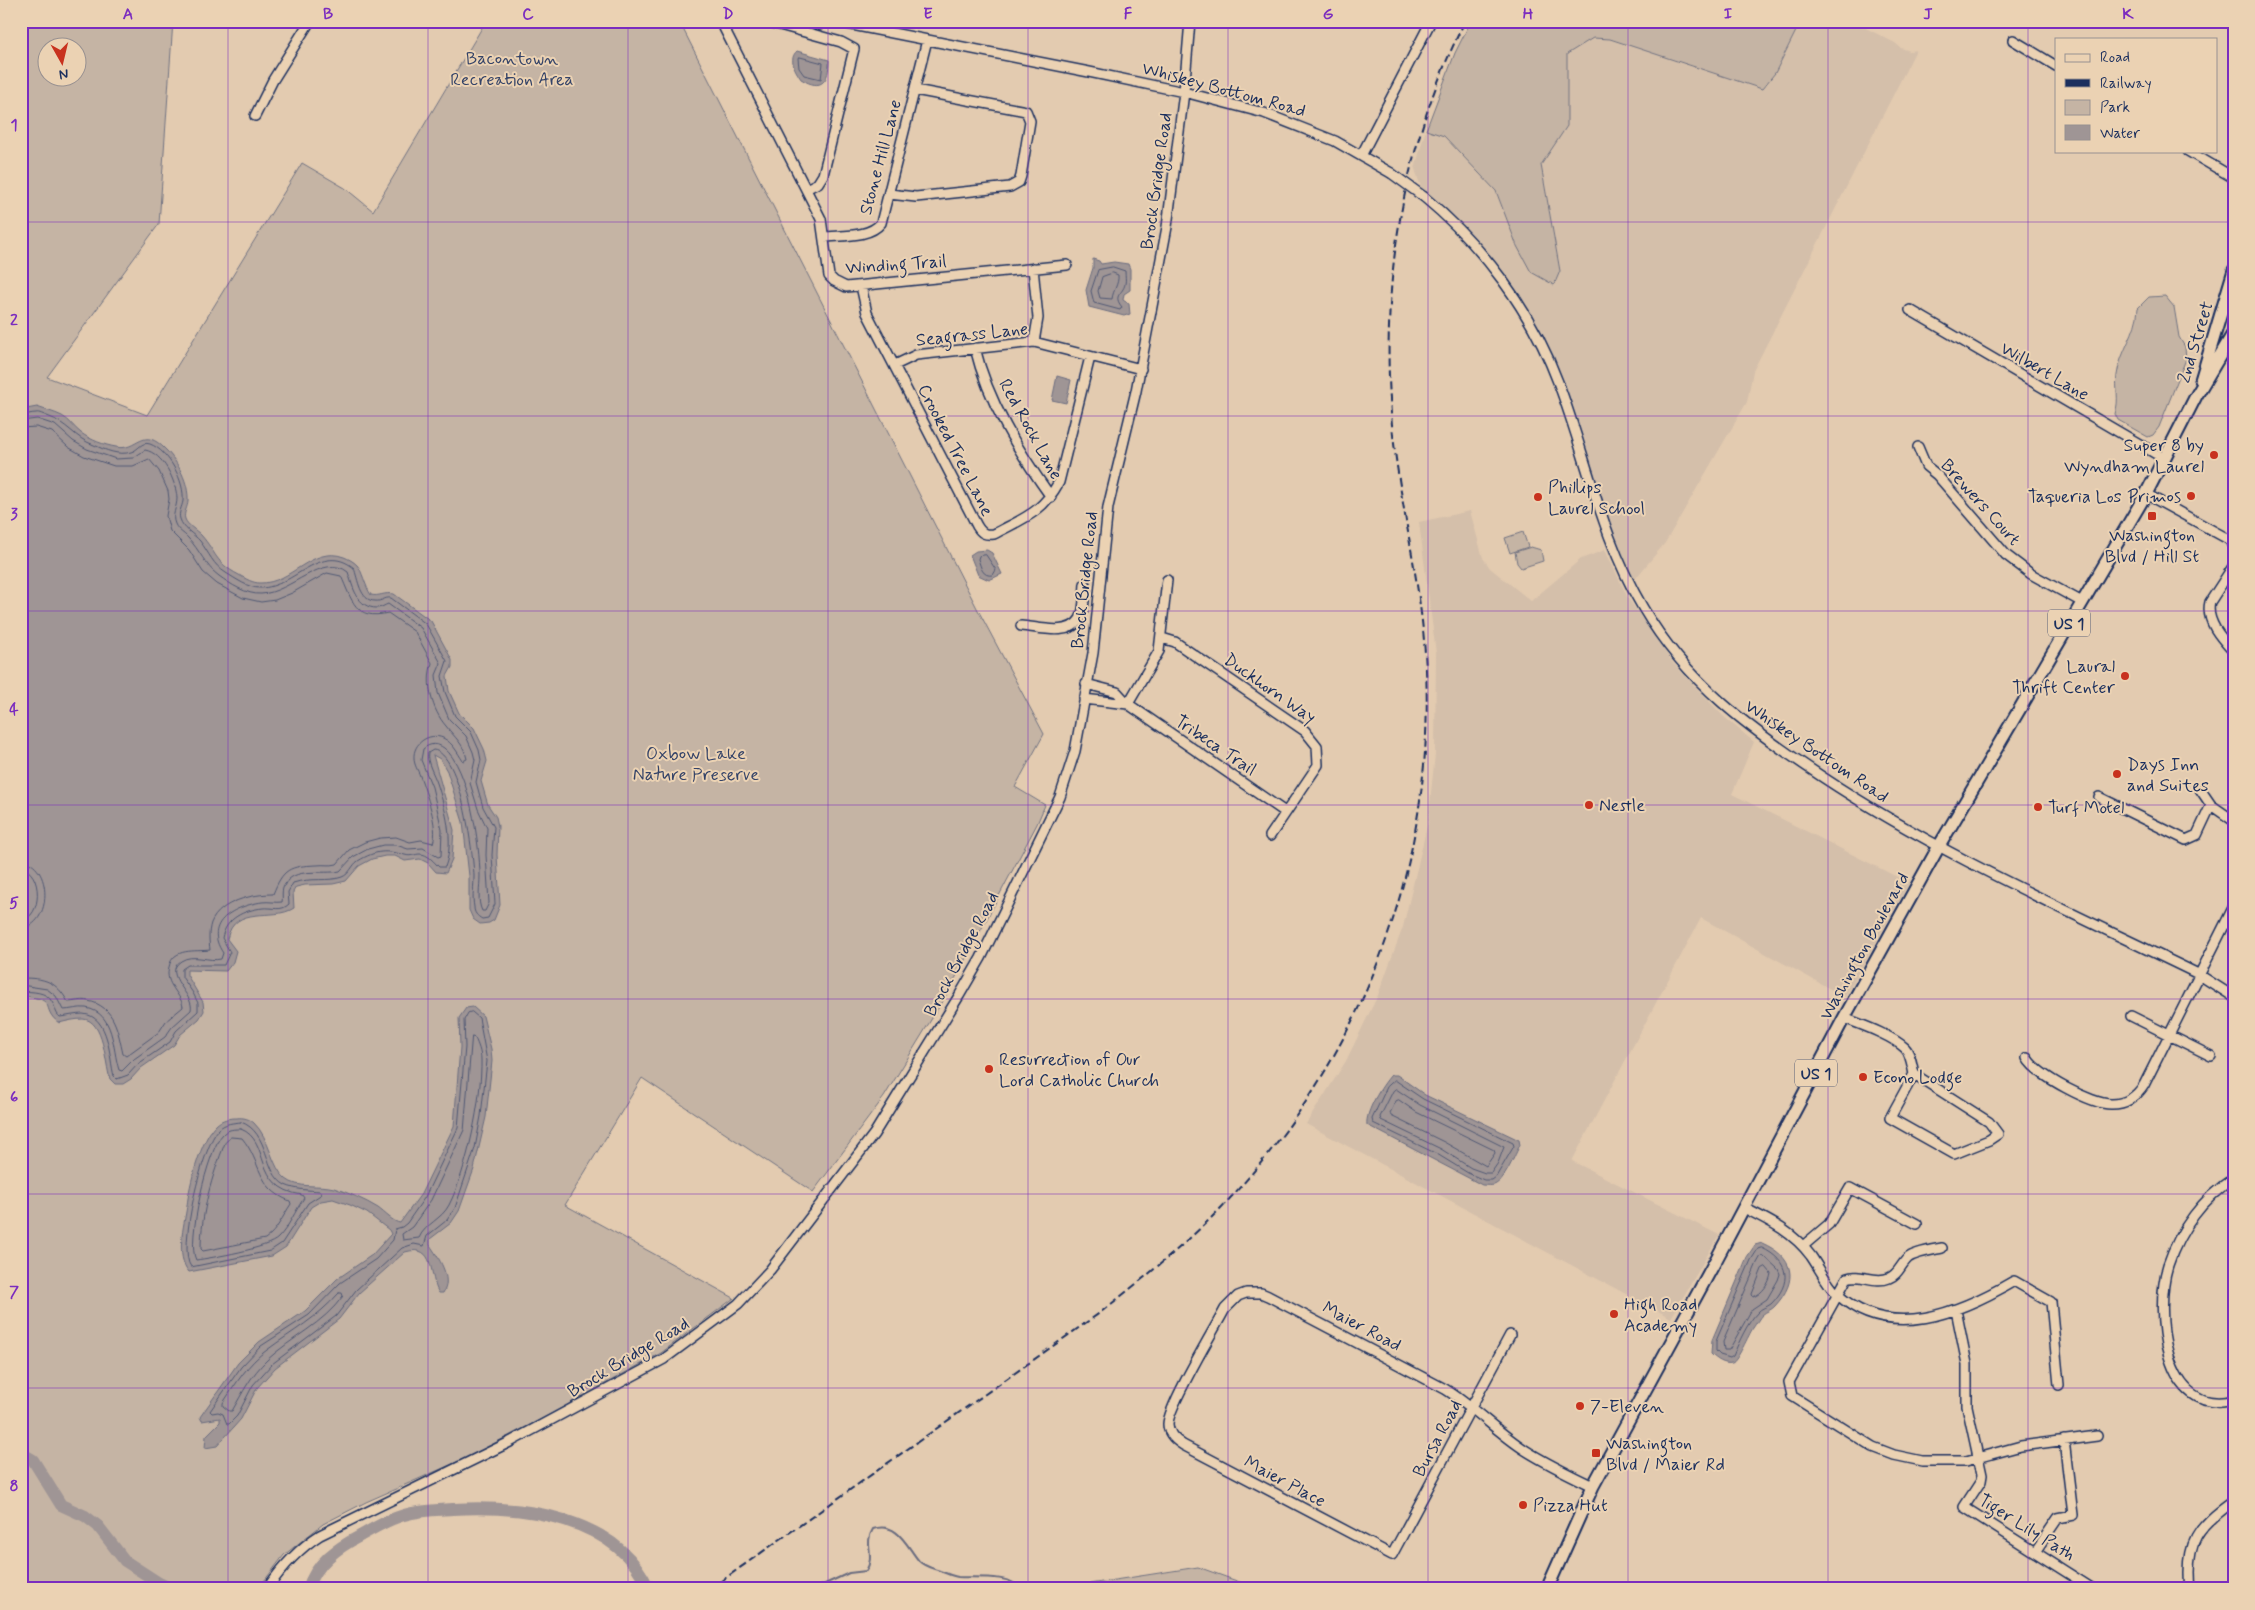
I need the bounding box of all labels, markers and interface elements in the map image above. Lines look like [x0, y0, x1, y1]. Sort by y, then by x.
text: A [123, 4, 133, 25]
text: B [323, 4, 333, 25]
text: C [522, 4, 534, 25]
text: D [722, 4, 734, 25]
text: E [923, 4, 933, 25]
text: F [1124, 4, 1133, 25]
text: G [1323, 4, 1334, 25]
text: H [1523, 4, 1534, 25]
text: I [1724, 4, 1733, 25]
text: J [1923, 4, 1933, 25]
text: K [2122, 4, 2134, 25]
north arrow [38, 38, 88, 88]
legend [2055, 38, 2218, 152]
park label: Bacontown Recreation Area [450, 47, 574, 92]
text: Road [2100, 48, 2130, 68]
street label: Whiskey Bottom Road [1139, 57, 1308, 123]
text: N [58, 64, 70, 83]
text: Railway [2100, 74, 2152, 94]
street label: Stone Hill Lane [854, 97, 908, 217]
text: Park [2100, 98, 2130, 118]
street label: Brock Bridge Road [1135, 111, 1179, 251]
text: 1 [10, 115, 18, 136]
text: Water [2100, 124, 2140, 144]
street label: Winding Trail [845, 249, 948, 283]
street label: 2nd Street [2172, 298, 2220, 386]
text: 2 [10, 310, 18, 331]
street label: Seagrass Lane [915, 317, 1030, 355]
street label: Wilbert Lane [1996, 337, 2093, 407]
street label: Red Rock Lane [992, 375, 1068, 484]
street label: Crooked Tree Lane [911, 380, 999, 521]
place label: Super 8 by Wyndham Laurel [2064, 434, 2204, 479]
marker: Super 8 by Wyndham Laurel [2208, 449, 2220, 461]
street label: Brewers Court [1935, 454, 2026, 551]
place label: Phillips Laurel School [1548, 476, 1645, 521]
place label: Taqueria Los Primos [2028, 485, 2181, 509]
marker: Taqueria Los Primos [2185, 490, 2197, 502]
marker: Phillips Laurel School [1532, 491, 1544, 503]
text: 3 [10, 504, 18, 525]
street label: Brock Bridge Road [1066, 510, 1105, 650]
marker: Washington Blvd / Hill St [2146, 510, 2158, 522]
place label: Washington Blvd / Hill St [2105, 524, 2200, 569]
road number: US 1 [2048, 610, 2090, 636]
street label: Duckhorn Way [1218, 648, 1320, 730]
place label: Laural Thrift Center [2012, 655, 2116, 700]
marker: Laural Thrift Center [2119, 670, 2131, 682]
street label: Whiskey Bottom Road [1740, 695, 1893, 809]
text: 4 [9, 699, 19, 720]
street label: Tribeca Trail [1170, 710, 1261, 782]
park label: Oxbow Lake Nature Preserve [633, 742, 759, 787]
place label: Days Inn and Suites [2127, 753, 2209, 798]
marker: Days Inn and Suites [2111, 768, 2123, 780]
place label: Nestle [1599, 794, 1645, 818]
place label: Turf Motel [2048, 796, 2124, 820]
marker: Nestle [1583, 799, 1595, 811]
marker: Turf Motel [2032, 801, 2044, 813]
street label: Washington Boulevard [1814, 868, 1917, 1026]
street label: Brock Bridge Road [919, 888, 1006, 1022]
text: 5 [9, 893, 19, 914]
place label: Resurrection of Our Lord Catholic Church [999, 1048, 1159, 1093]
road number: US 1 [1795, 1060, 1837, 1086]
marker: Resurrection of Our Lord Catholic Church [983, 1063, 995, 1075]
place label: Econo Lodge [1873, 1066, 1962, 1092]
marker: Econo Lodge [1857, 1071, 1869, 1083]
text: 6 [10, 1087, 18, 1108]
text: 7 [9, 1282, 19, 1303]
place label: High Road Academy [1624, 1293, 1697, 1338]
street label: Maier Road [1318, 1296, 1405, 1358]
marker: High Road Academy [1608, 1308, 1620, 1320]
street label: Brock Bridge Road [563, 1312, 694, 1405]
place label: 7-Eleven [1590, 1395, 1664, 1419]
street label: Bursa Road [1408, 1396, 1468, 1481]
marker: 7-Eleven [1574, 1400, 1586, 1412]
place label: Washington Blvd / Maier Rd [1606, 1432, 1725, 1477]
marker: Washington Blvd / Maier Rd [1590, 1447, 1602, 1459]
street label: Maier Place [1239, 1450, 1330, 1513]
text: 8 [9, 1476, 19, 1497]
street label: Tiger Lily Path [1973, 1489, 2079, 1569]
place label: Pizza Hut [1533, 1494, 1608, 1518]
marker: Pizza Hut [1517, 1499, 1529, 1511]

